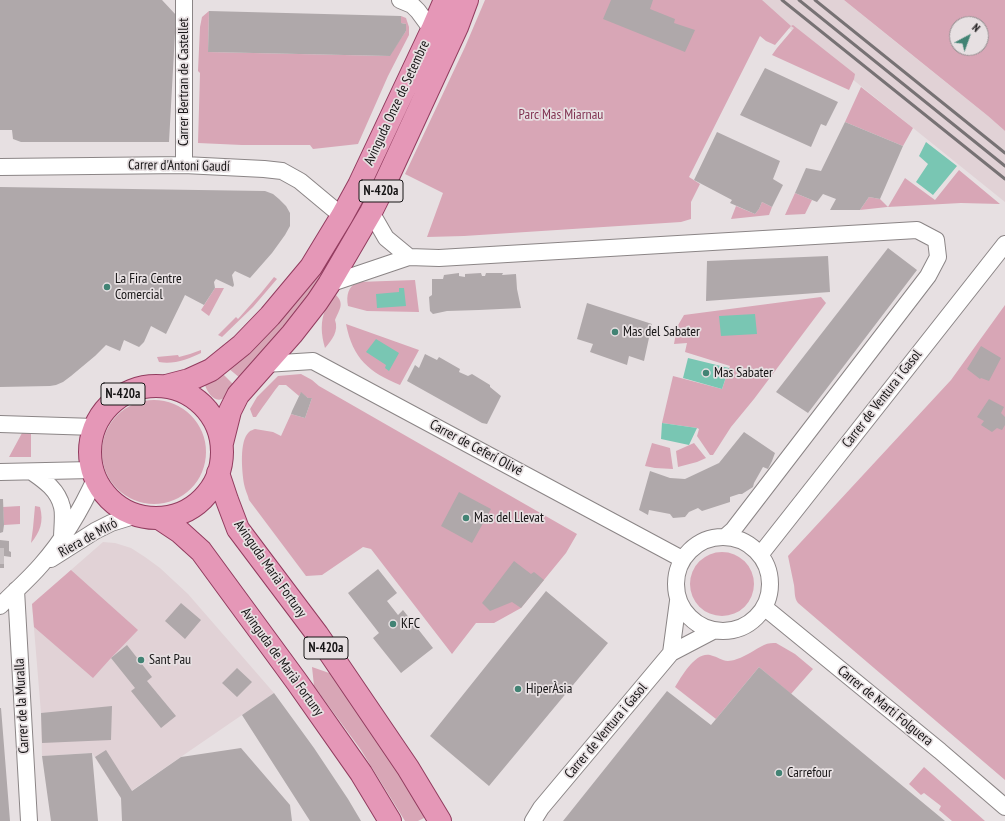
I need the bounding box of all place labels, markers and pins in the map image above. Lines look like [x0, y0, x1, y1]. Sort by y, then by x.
place label: La Fira Centre Comercial [115, 271, 182, 304]
marker: La Fira Centre Comercial [102, 282, 112, 292]
place label: Mas del Sabater [623, 324, 700, 340]
marker: Mas del Sabater [610, 327, 620, 337]
place label: Mas Sabater [714, 365, 773, 381]
marker: Mas Sabater [701, 368, 711, 378]
place label: Mas del Llevat [474, 510, 544, 526]
marker: Mas del Llevat [461, 513, 471, 523]
place label: KFC [401, 616, 420, 632]
marker: KFC [388, 619, 398, 629]
place label: Sant Pau [149, 652, 191, 668]
marker: Sant Pau [136, 655, 146, 665]
place label: HiperÀsia [526, 681, 572, 697]
marker: HiperÀsia [513, 684, 523, 694]
place label: Carrefour [787, 765, 832, 781]
marker: Carrefour [774, 768, 784, 778]

